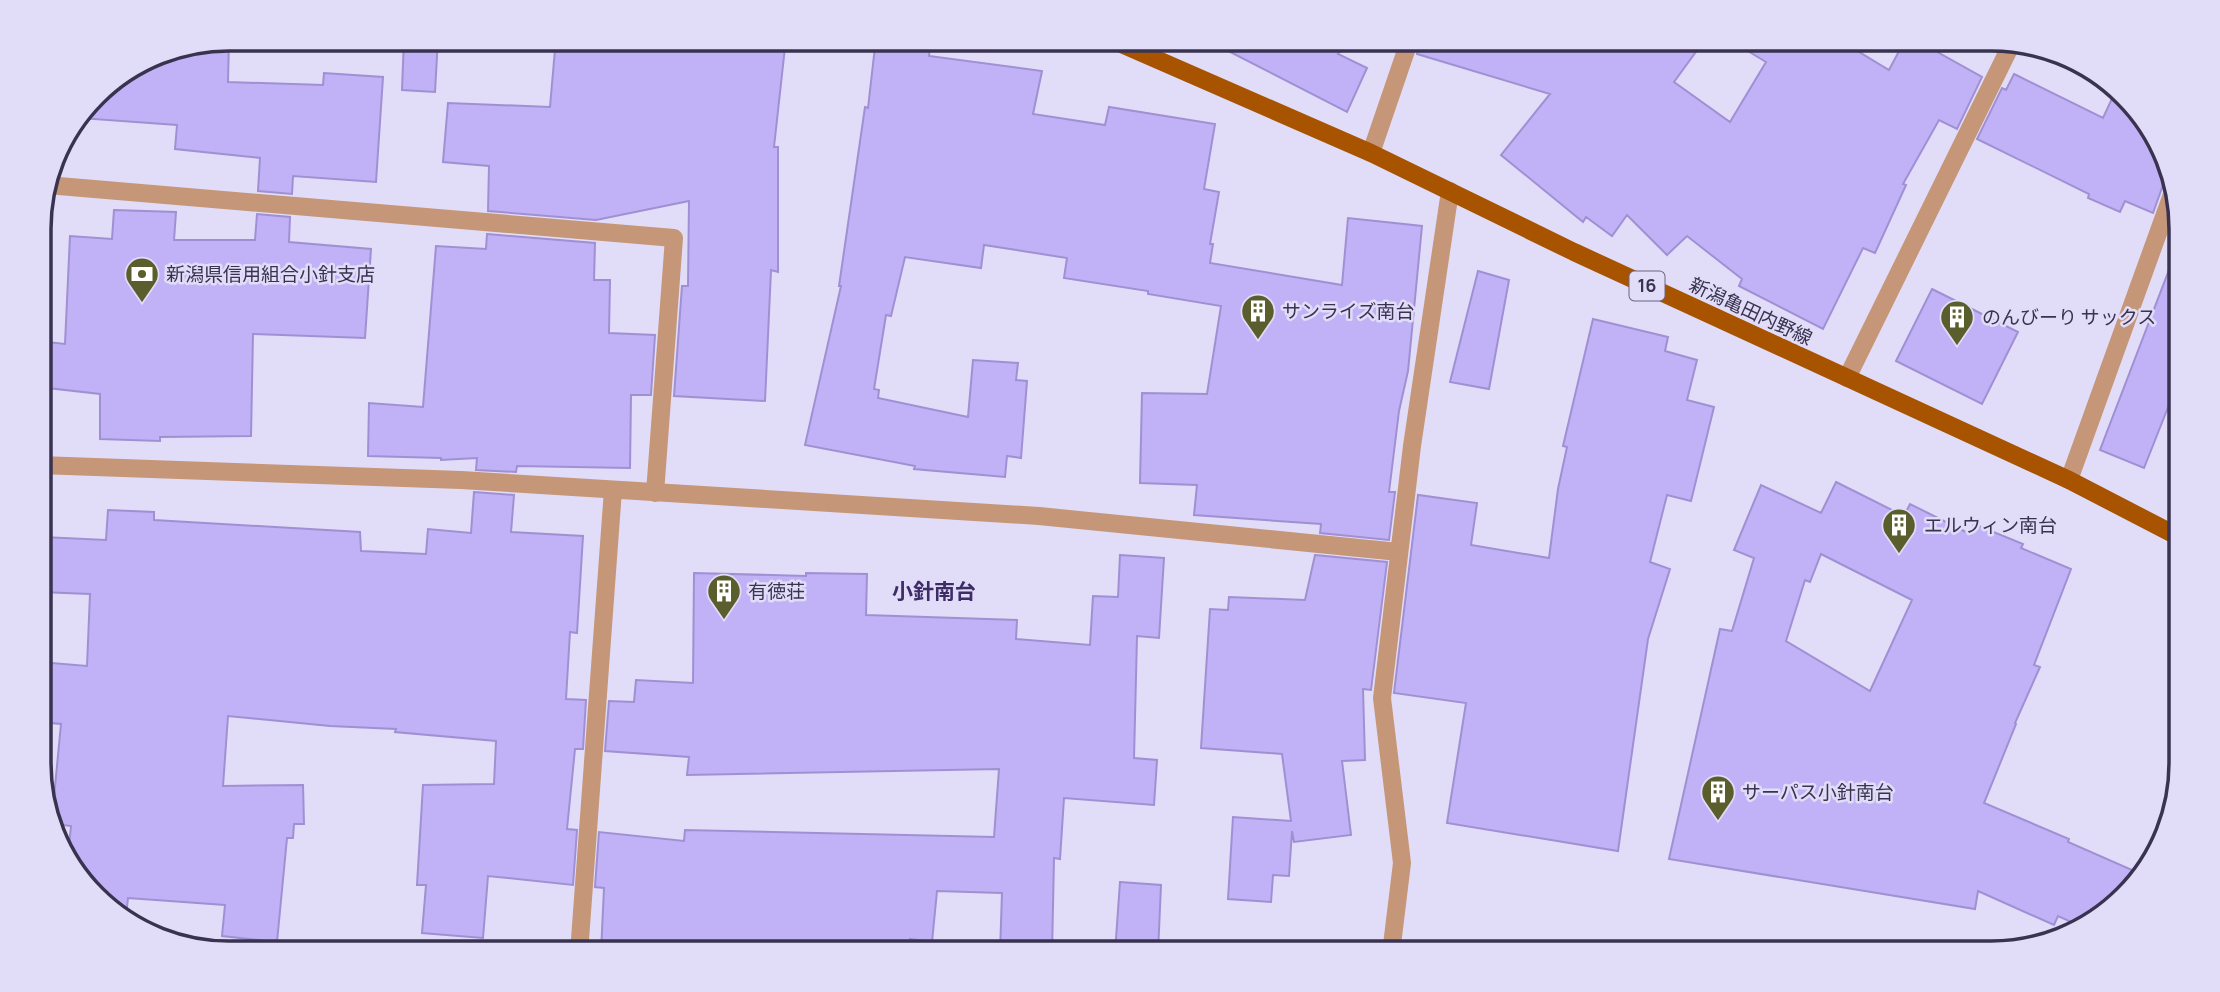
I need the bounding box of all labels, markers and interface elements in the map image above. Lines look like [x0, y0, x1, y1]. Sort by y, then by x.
bank icon: 新潟県信用組合小針支店 [123, 255, 161, 304]
place label: 新潟県信用組合小針支店 [166, 261, 375, 287]
street label: 新潟亀田内野線 [1685, 271, 1817, 351]
road number: 16 [1630, 272, 1664, 300]
building icon: サンライズ南台 [1239, 292, 1277, 341]
place label: サンライズ南台 [1282, 298, 1414, 324]
building icon: のんびーり サックス [1938, 298, 1976, 347]
place label: のんびーり サックス [1982, 304, 2156, 330]
building icon: エルウィン南台 [1880, 506, 1918, 555]
place label: エルウィン南台 [1924, 512, 2057, 538]
building icon: 有徳荘 [705, 572, 743, 621]
district label: 小針南台 [892, 577, 976, 605]
place label: 有徳荘 [748, 578, 805, 604]
building icon: サーパス小針南台 [1699, 773, 1737, 822]
place label: サーパス小針南台 [1742, 779, 1894, 805]

